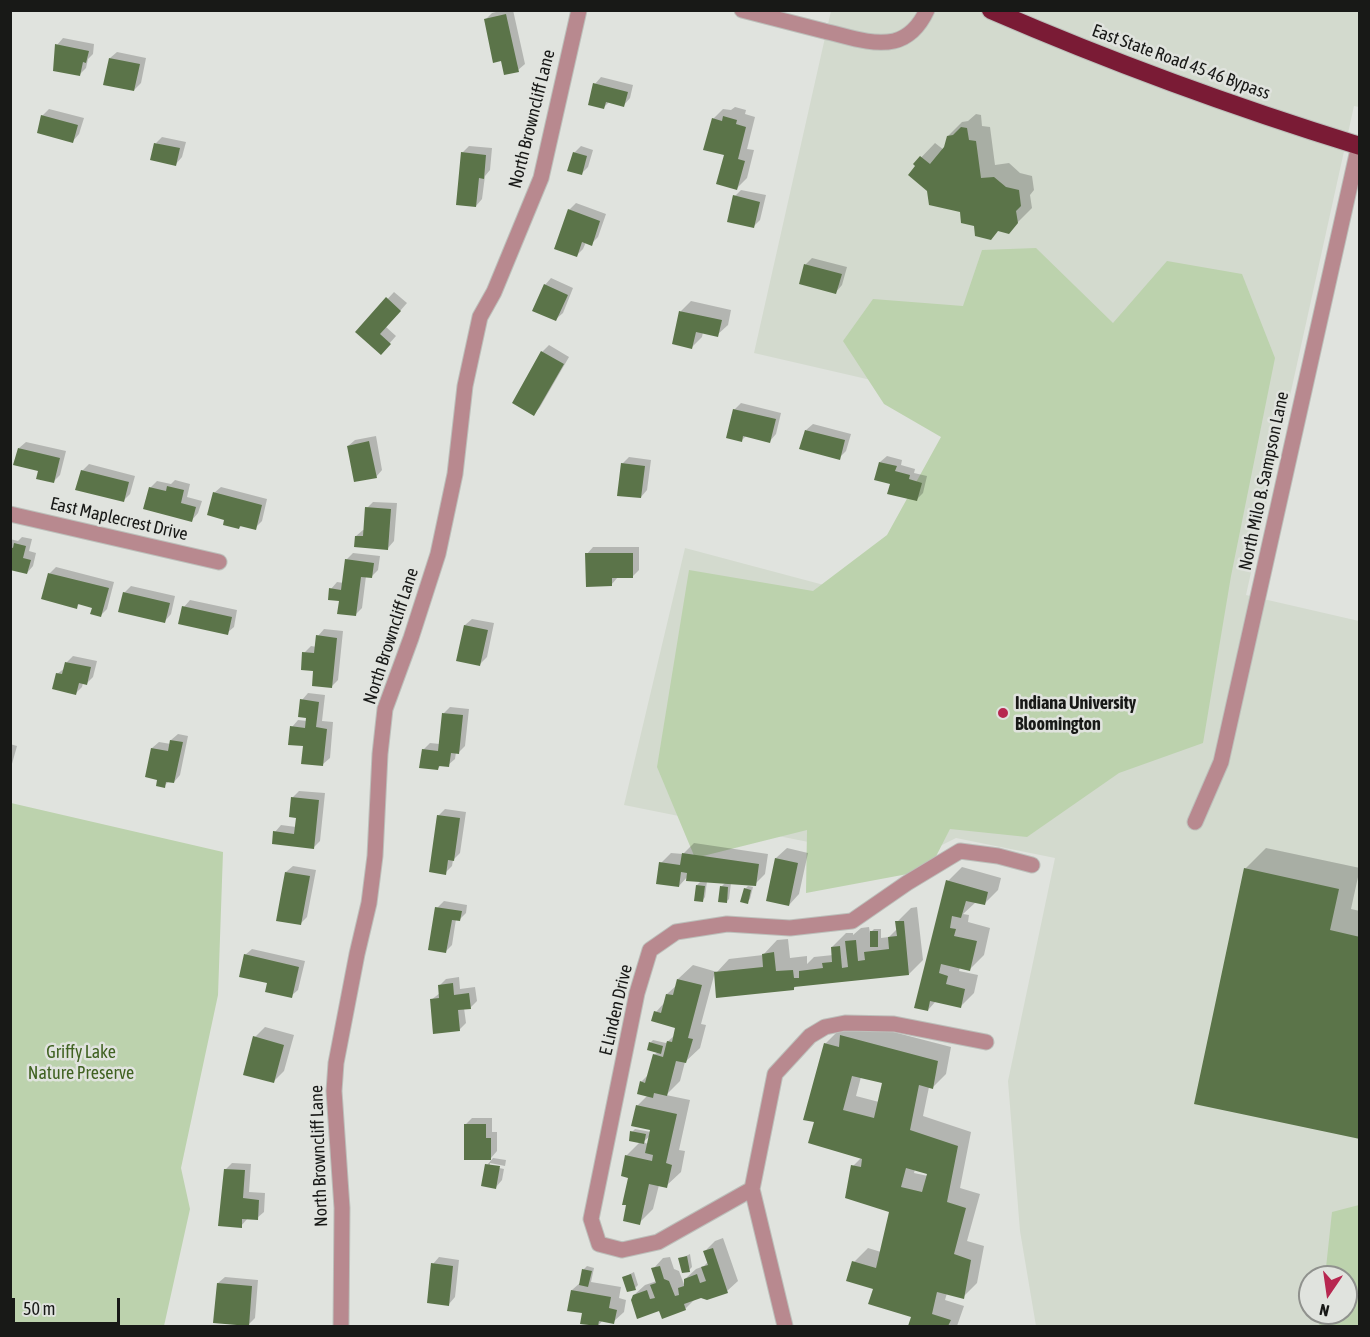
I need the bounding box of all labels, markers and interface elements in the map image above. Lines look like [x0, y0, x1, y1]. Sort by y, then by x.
street label: East State Road 45 46 Bypass [1089, 20, 1273, 104]
street label: North Browncliff Lane [504, 47, 560, 191]
street label: North Milo B. Sampson Lane [1234, 390, 1294, 572]
street label: East Maplecrest Drive [48, 493, 190, 545]
street label: North Browncliff Lane [359, 565, 423, 707]
place label: Indiana University Bloomington [1015, 692, 1136, 734]
marker: Indiana University Bloomington [996, 706, 1010, 720]
street label: E Linden Drive [595, 962, 637, 1058]
park label: Griffy Lake Nature Preserve [28, 1041, 134, 1084]
street label: North Browncliff Lane [306, 1085, 332, 1227]
north arrow [1298, 1265, 1358, 1325]
scale bar [15, 1286, 123, 1324]
text: 50 m [23, 1298, 55, 1319]
text: N [1318, 1301, 1331, 1320]

